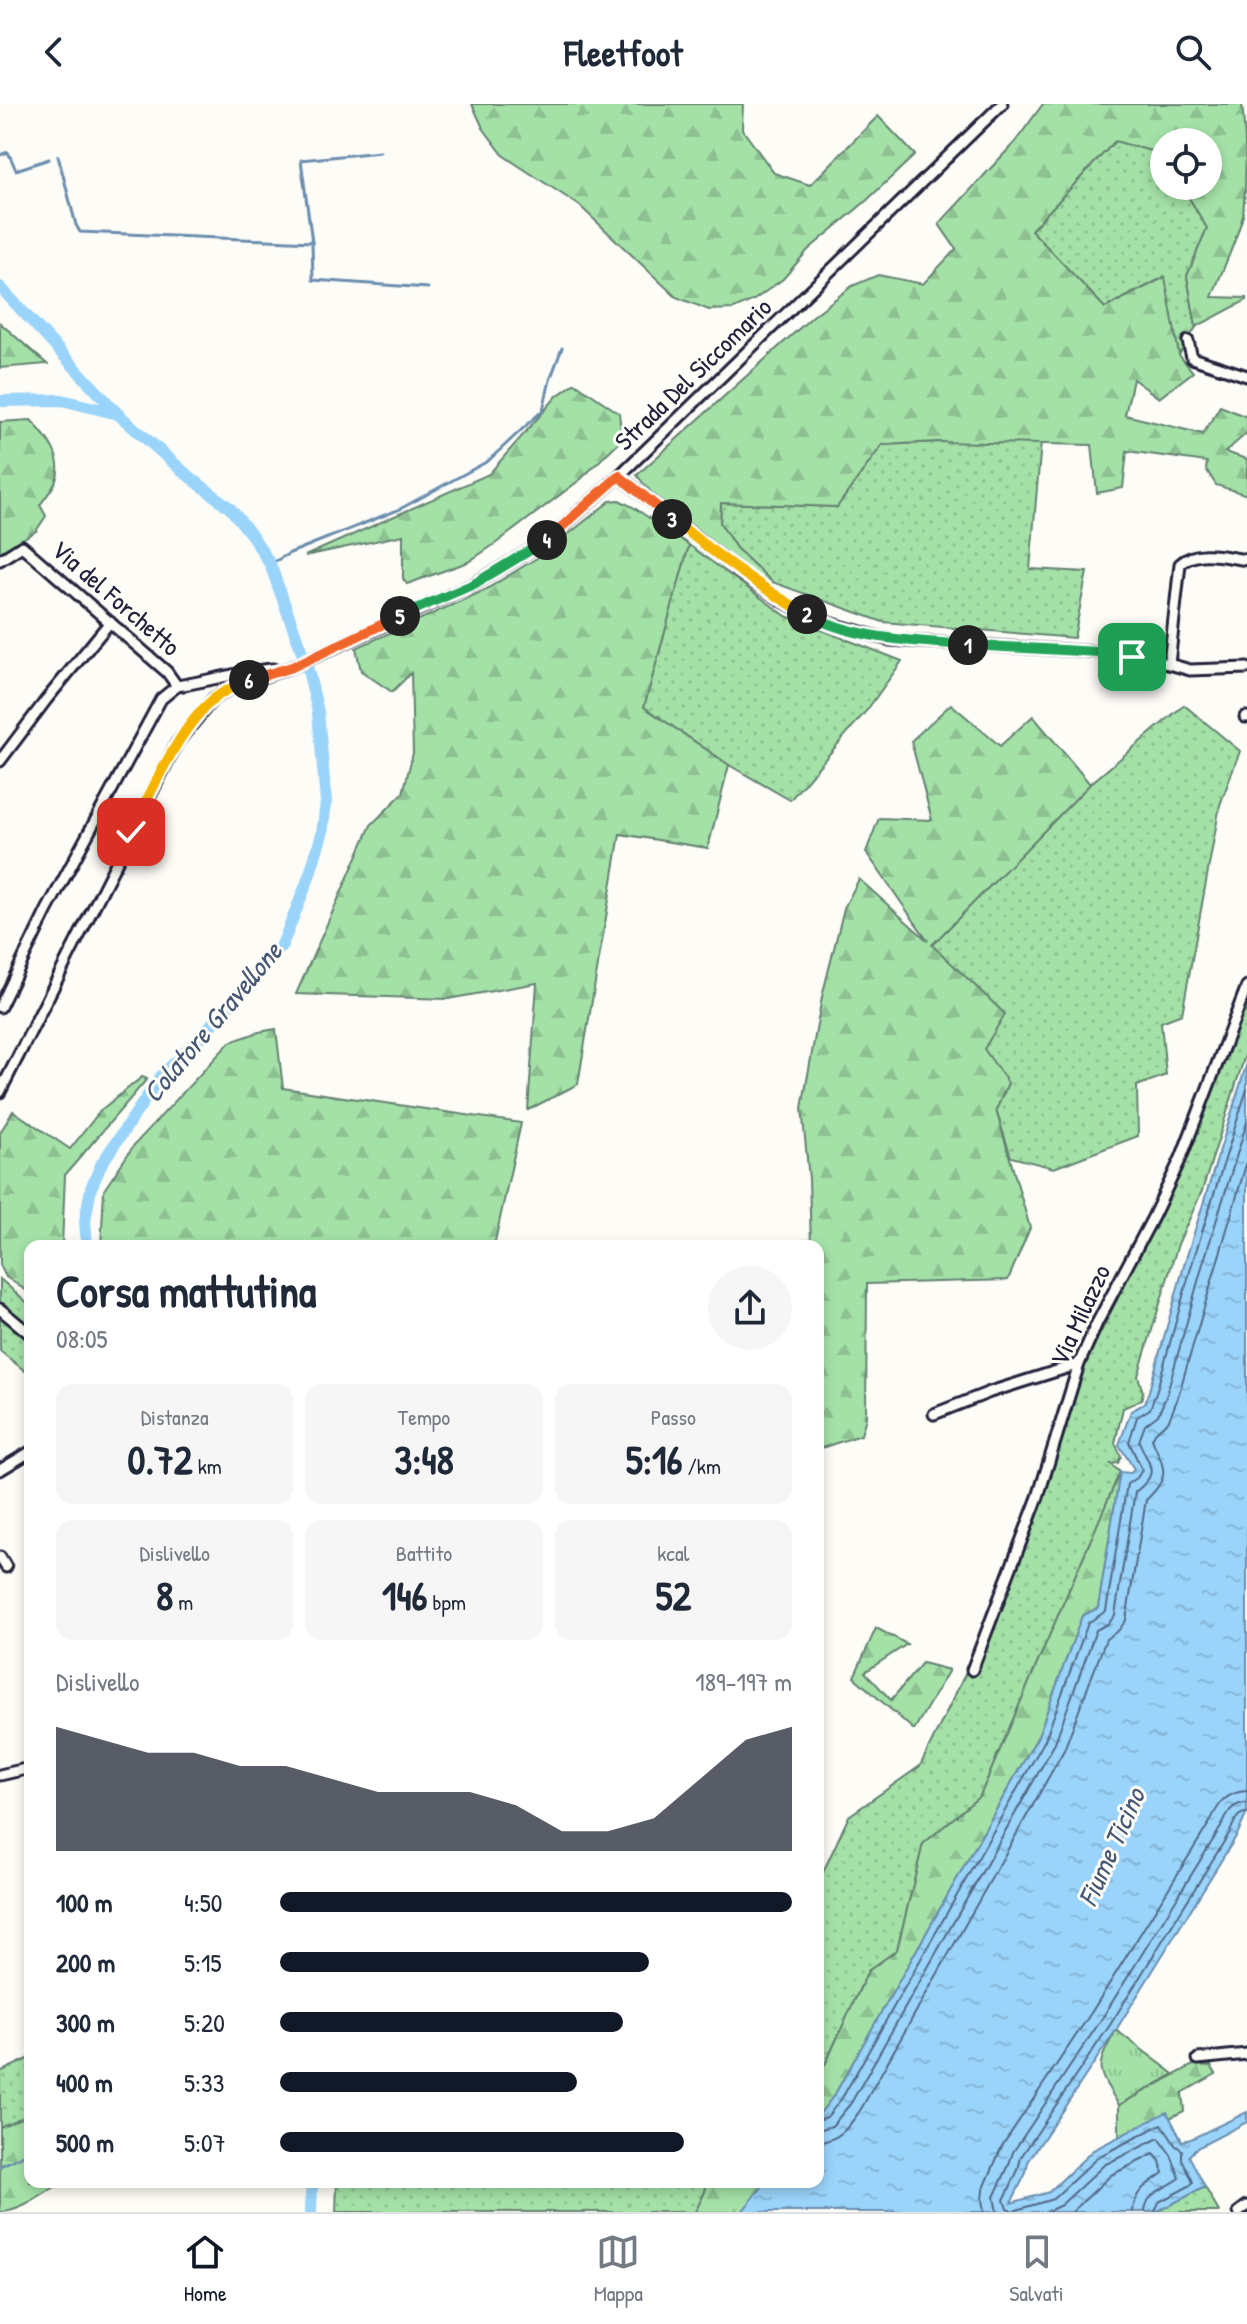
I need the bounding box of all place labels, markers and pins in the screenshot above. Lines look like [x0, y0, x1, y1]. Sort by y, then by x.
pin: 3 [652, 499, 692, 539]
pin: 4 [527, 520, 567, 560]
pin: 2 [787, 594, 827, 634]
pin: 5 [380, 596, 420, 636]
pin [1098, 623, 1166, 691]
pin: 1 [948, 625, 988, 665]
pin: 6 [229, 660, 269, 700]
pin [97, 798, 165, 866]

